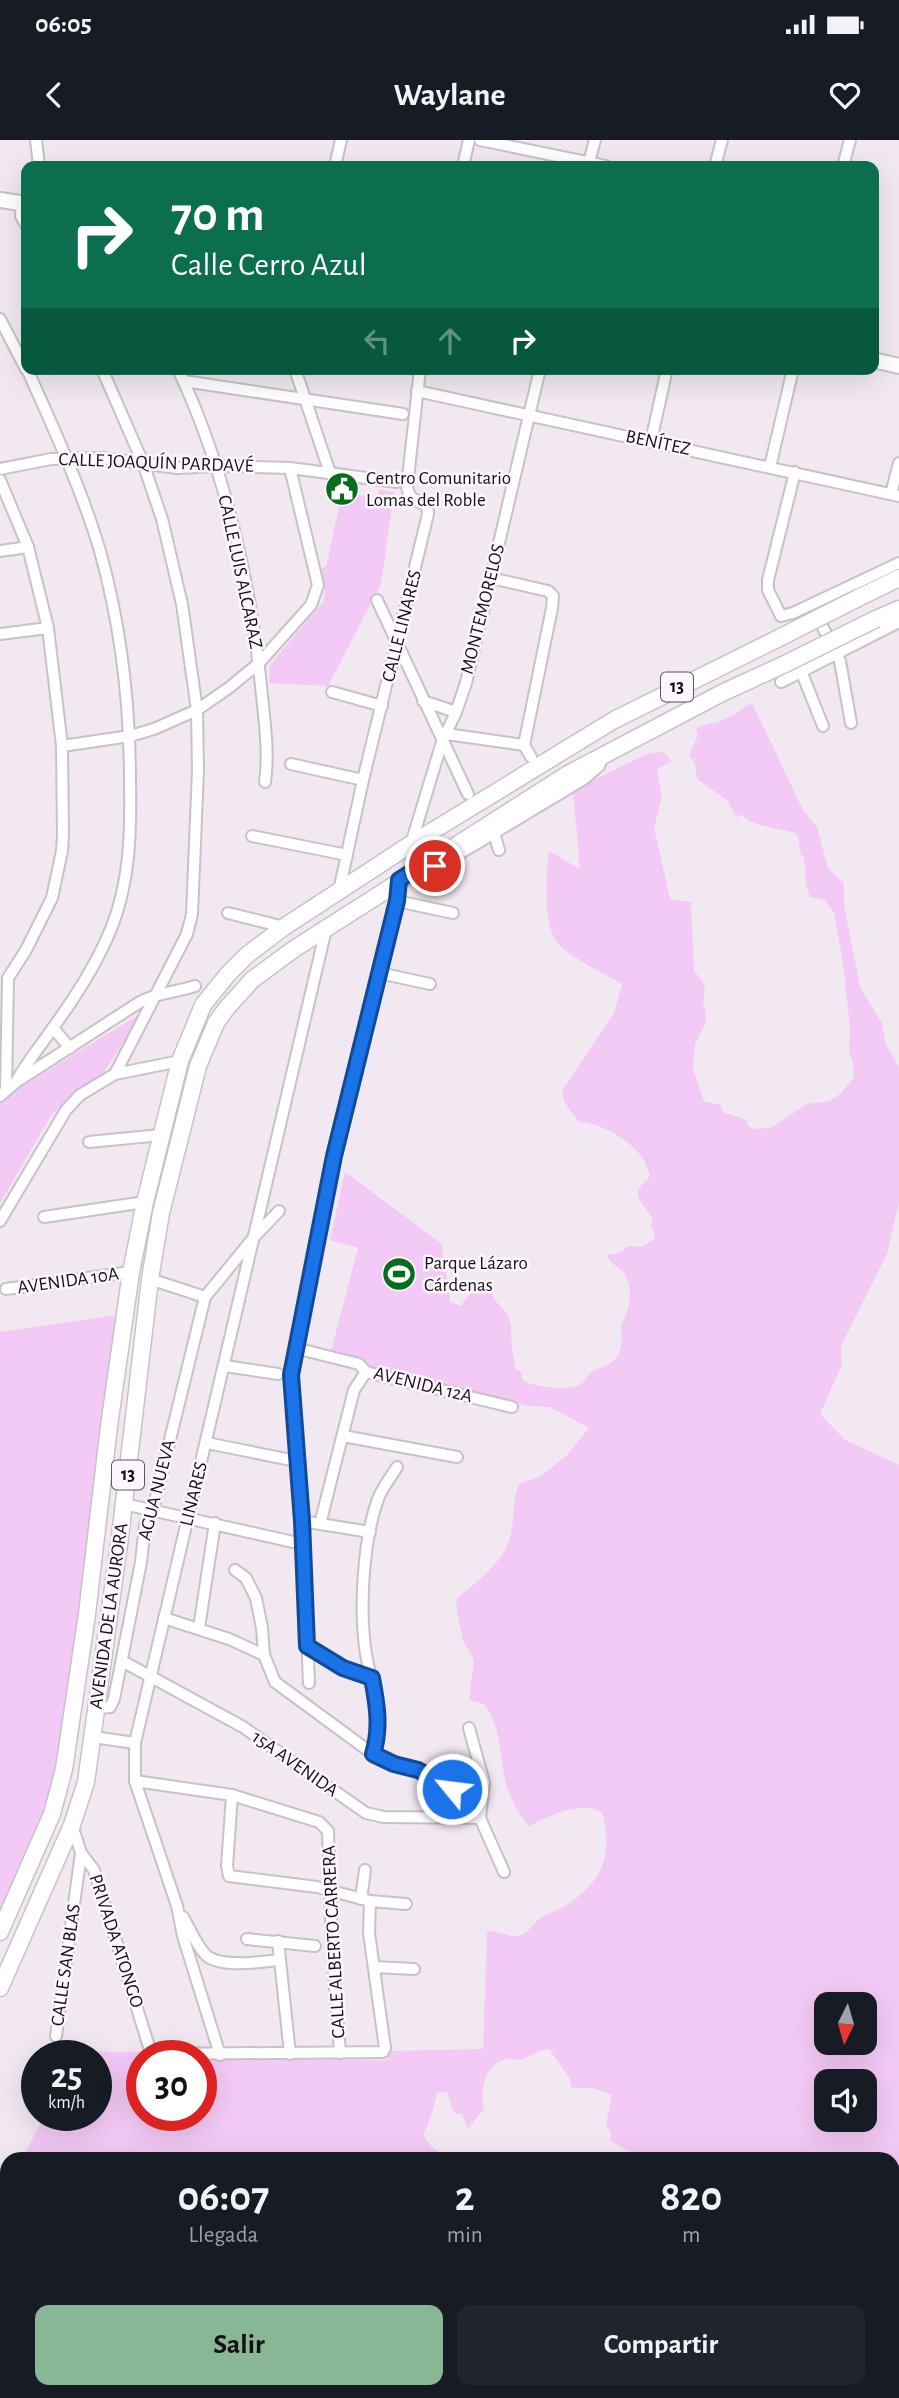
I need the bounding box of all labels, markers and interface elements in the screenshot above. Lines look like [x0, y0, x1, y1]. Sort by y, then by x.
text: 06:05 [35, 11, 92, 37]
icon: back [35, 76, 73, 114]
icon: heart [826, 76, 864, 114]
text: Waylane [393, 79, 506, 111]
icon: right [56, 189, 147, 280]
text: 70 m [171, 191, 265, 240]
text: Calle Cerro Azul [171, 249, 367, 281]
icon: left [358, 322, 396, 360]
icon: ahead [431, 322, 469, 360]
icon: right [504, 322, 542, 360]
street label: BENÍTEZ [624, 425, 693, 459]
street label: CALLE JOAQUÍN PARDAVÉ [58, 448, 254, 476]
place label: Centro Comunitario Lomas del Roble [366, 469, 511, 510]
public building icon: Centro Comunitario Lomas del Roble [323, 470, 361, 508]
street label: CALLE LUIS ALCARAZ [214, 493, 266, 651]
street label: MONTEMORELOS [458, 542, 508, 676]
street label: CALLE LINARES [379, 568, 425, 684]
road number: 13 [661, 672, 693, 702]
pin [405, 836, 465, 896]
icon: arrive [416, 847, 454, 885]
place label: Parque Lázaro Cárdenas [424, 1254, 528, 1295]
sports icon: Parque Lázaro Cárdenas [380, 1255, 418, 1293]
street label: AVENIDA 10A [16, 1264, 120, 1298]
street label: AVENIDA 12A [372, 1364, 474, 1406]
street label: AGUA NUEVA [135, 1438, 179, 1542]
road number: 13 [112, 1460, 144, 1490]
street label: LINARES [177, 1460, 211, 1528]
street label: AVENIDA DE LA AURORA [87, 1522, 131, 1710]
street label: 15A AVENIDA [249, 1728, 341, 1800]
position arrow [415, 1752, 489, 1826]
street label: CALLE ALBERTO CARRERA [319, 1845, 349, 2039]
street label: PRIVADA ATONGO [85, 1872, 147, 2010]
street label: CALLE SAN BLAS [48, 1903, 84, 2027]
north arrow [814, 1992, 877, 2054]
map controls [814, 1992, 877, 2132]
speed limit sign: 30 [126, 2040, 217, 2131]
text: 25 [51, 2059, 82, 2094]
button: sound [814, 2069, 877, 2132]
text: km/h [48, 2094, 85, 2112]
text: 06:07 [177, 2176, 269, 2218]
text: 2 [455, 2176, 475, 2218]
text: 820 [660, 2176, 722, 2218]
text: Llegada [189, 2224, 258, 2247]
text: min [447, 2224, 483, 2247]
text: m [682, 2224, 701, 2247]
button: Salir [35, 2305, 443, 2385]
button: Compartir [457, 2305, 865, 2385]

